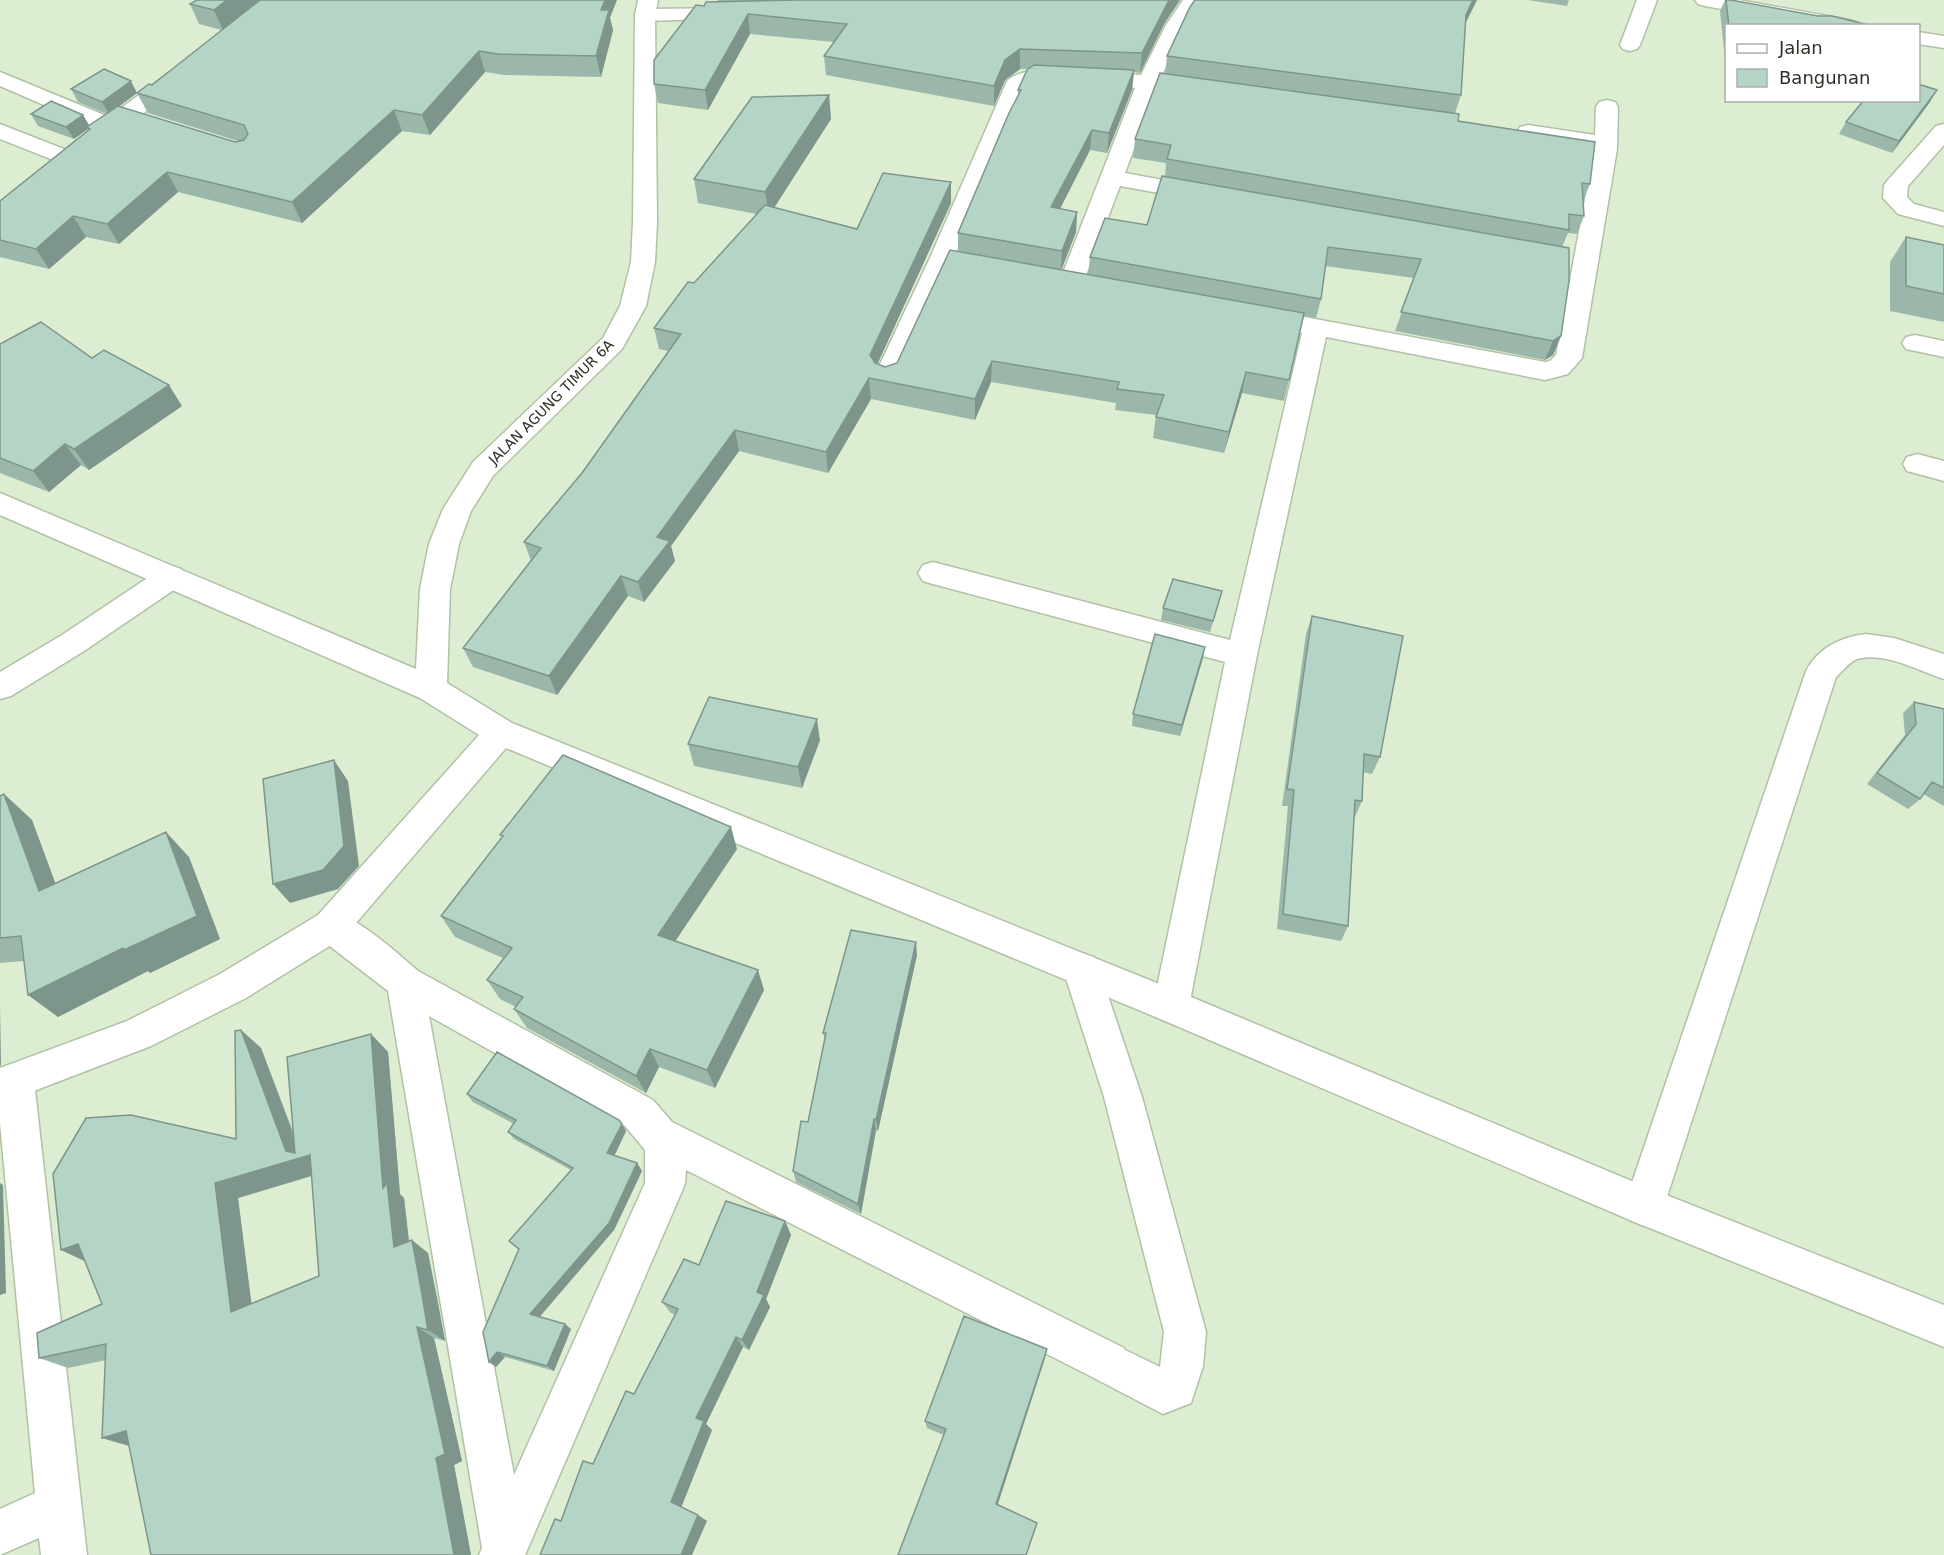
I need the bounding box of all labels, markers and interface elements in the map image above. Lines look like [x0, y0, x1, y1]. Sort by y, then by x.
legend [1725, 24, 1920, 102]
text: Jalan [1778, 37, 1823, 58]
text: Bangunan [1779, 67, 1870, 88]
street label: JALAN AGUNG TIMUR 6A [485, 336, 617, 468]

